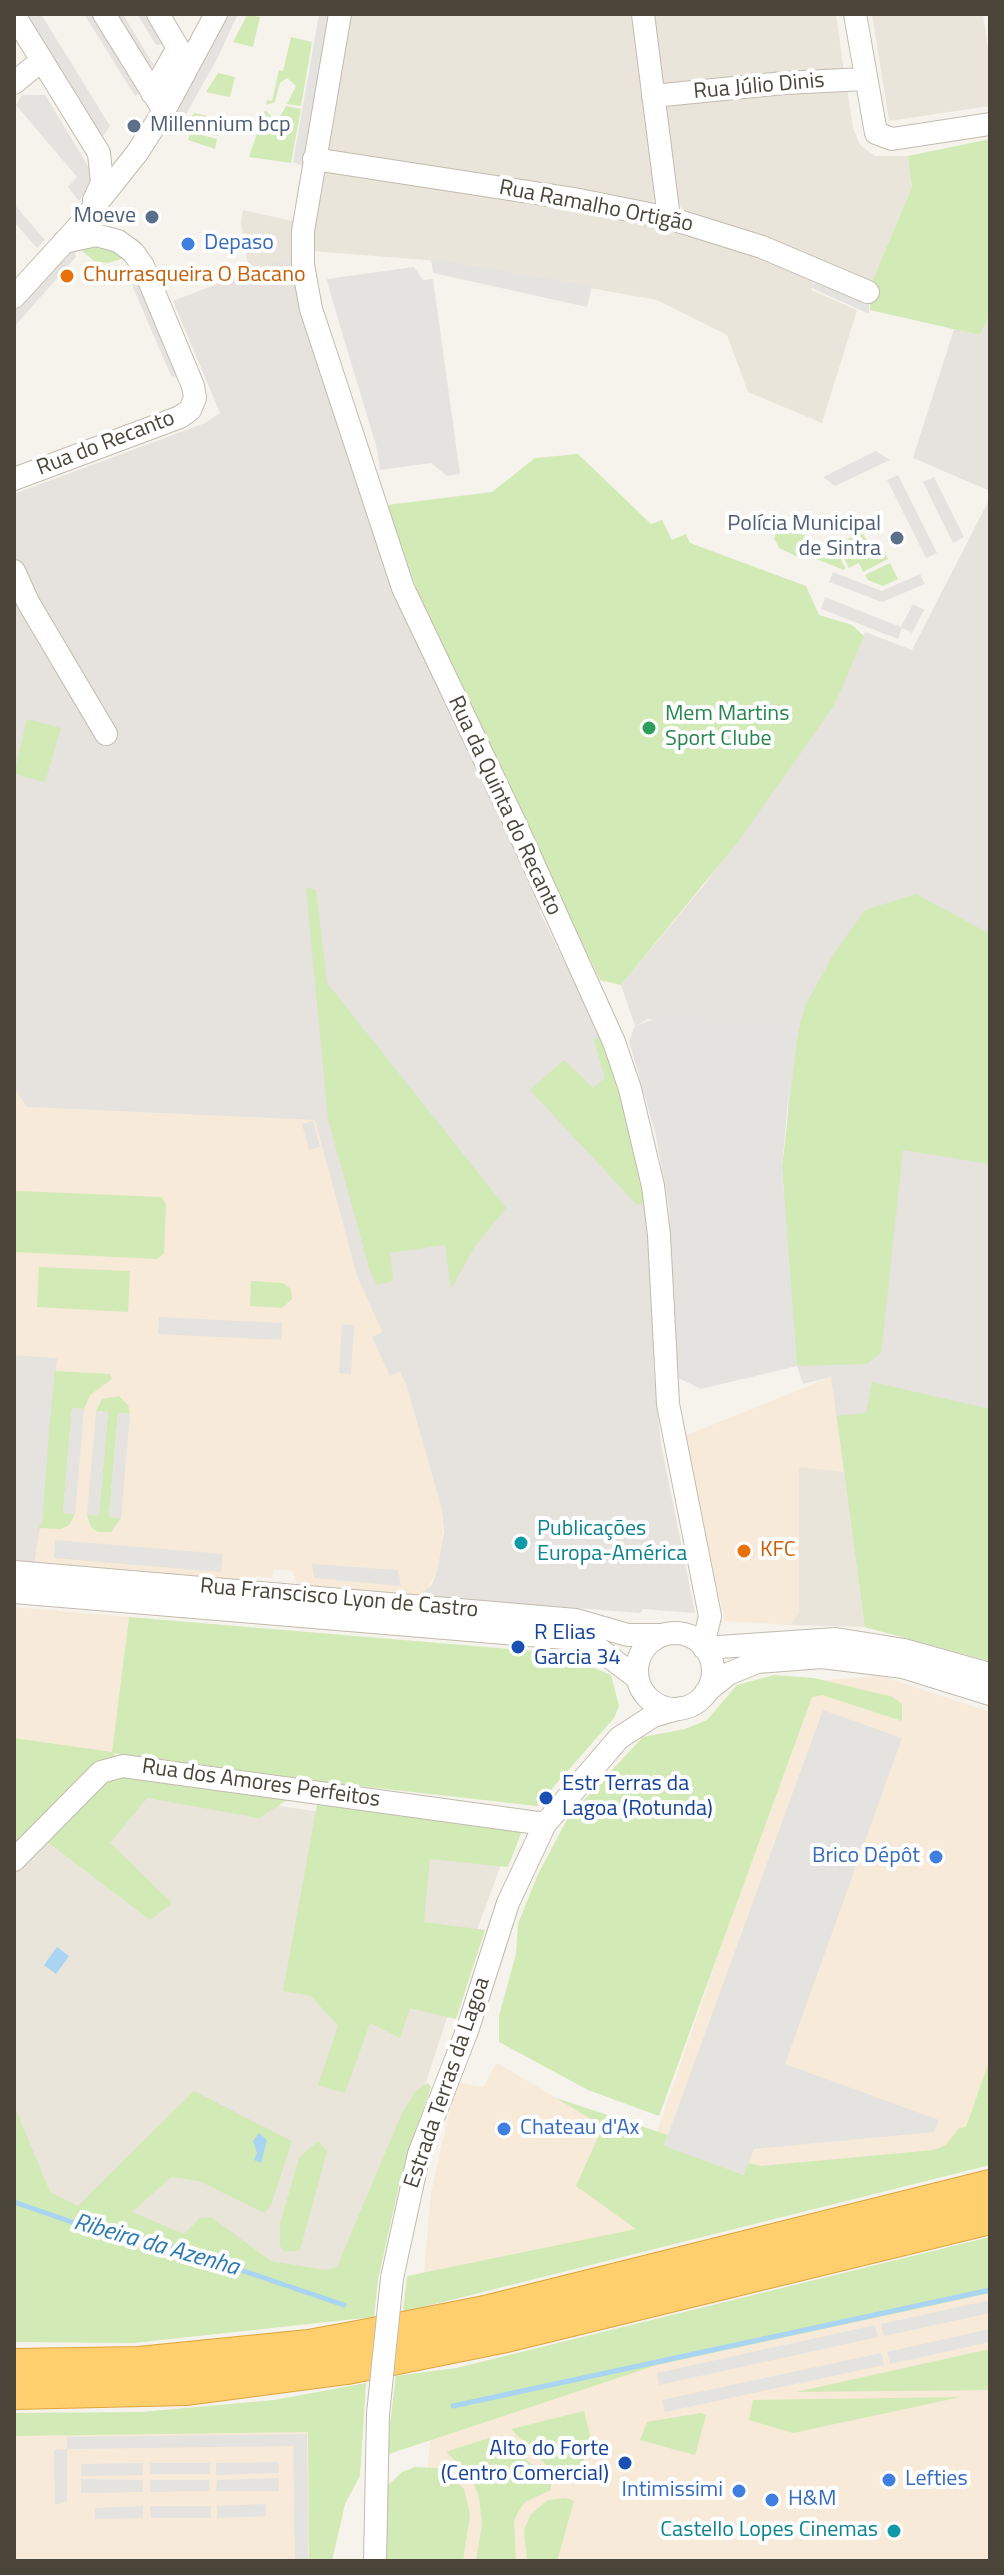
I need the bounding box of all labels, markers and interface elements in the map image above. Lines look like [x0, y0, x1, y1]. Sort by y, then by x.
street label: Rua Júlio Dinis [692, 68, 826, 106]
place label: Millennium bcp [150, 113, 291, 139]
marker: Millennium bcp [125, 117, 143, 135]
street label: Rua Ramalho Ortigão [497, 175, 695, 239]
place label: Moeve [74, 204, 136, 230]
marker: Moeve [143, 208, 161, 226]
place label: Depaso [204, 231, 274, 257]
marker: Depaso [179, 235, 197, 253]
place label: Churrasqueira O Bacano [83, 263, 306, 289]
marker: Churrasqueira O Bacano [58, 267, 76, 285]
street label: Rua do Recanto [33, 406, 179, 482]
place label: Polícia Municipal de Sintra [727, 512, 881, 564]
marker: Polícia Municipal de Sintra [888, 529, 906, 547]
street label: Rua da Quinta do Recanto [442, 692, 566, 920]
place label: Mem Martins Sport Clube [665, 702, 789, 754]
marker: Mem Martins Sport Clube [640, 719, 658, 737]
place label: Publicações Europa-América [537, 1517, 687, 1568]
marker: Publicações Europa-América [512, 1534, 530, 1552]
place label: KFC [760, 1538, 796, 1564]
marker: KFC [735, 1542, 753, 1560]
street label: Rua Franscisco Lyon de Castro [199, 1574, 479, 1624]
place label: R Elias Garcia 34 [534, 1621, 621, 1672]
marker: R Elias Garcia 34 [509, 1638, 527, 1656]
street label: Rua dos Amores Perfeitos [140, 1754, 382, 1814]
place label: Estr Terras da Lagoa (Rotunda) [562, 1772, 713, 1824]
marker: Estr Terras da Lagoa (Rotunda) [537, 1789, 555, 1807]
place label: Brico Dépôt [812, 1844, 920, 1870]
marker: Brico Dépôt [927, 1848, 945, 1866]
street label: Estrada Terras da Lagoa [400, 1974, 496, 2192]
place label: Chateau d'Ax [520, 2116, 640, 2142]
marker: Chateau d'Ax [495, 2120, 513, 2138]
water label: Ribeira da Azenha [70, 2209, 242, 2283]
place label: Alto do Forte (Centro Comercial) [441, 2437, 609, 2488]
marker: Alto do Forte (Centro Comercial) [616, 2454, 634, 2472]
place label: Lefties [905, 2467, 968, 2493]
marker: Lefties [880, 2471, 898, 2489]
place label: Intimissimi [622, 2478, 723, 2504]
marker: Intimissimi [730, 2482, 748, 2500]
place label: H&M [788, 2487, 836, 2513]
marker: H&M [763, 2491, 781, 2509]
place label: Castello Lopes Cinemas [660, 2518, 878, 2544]
marker: Castello Lopes Cinemas [885, 2522, 903, 2540]

